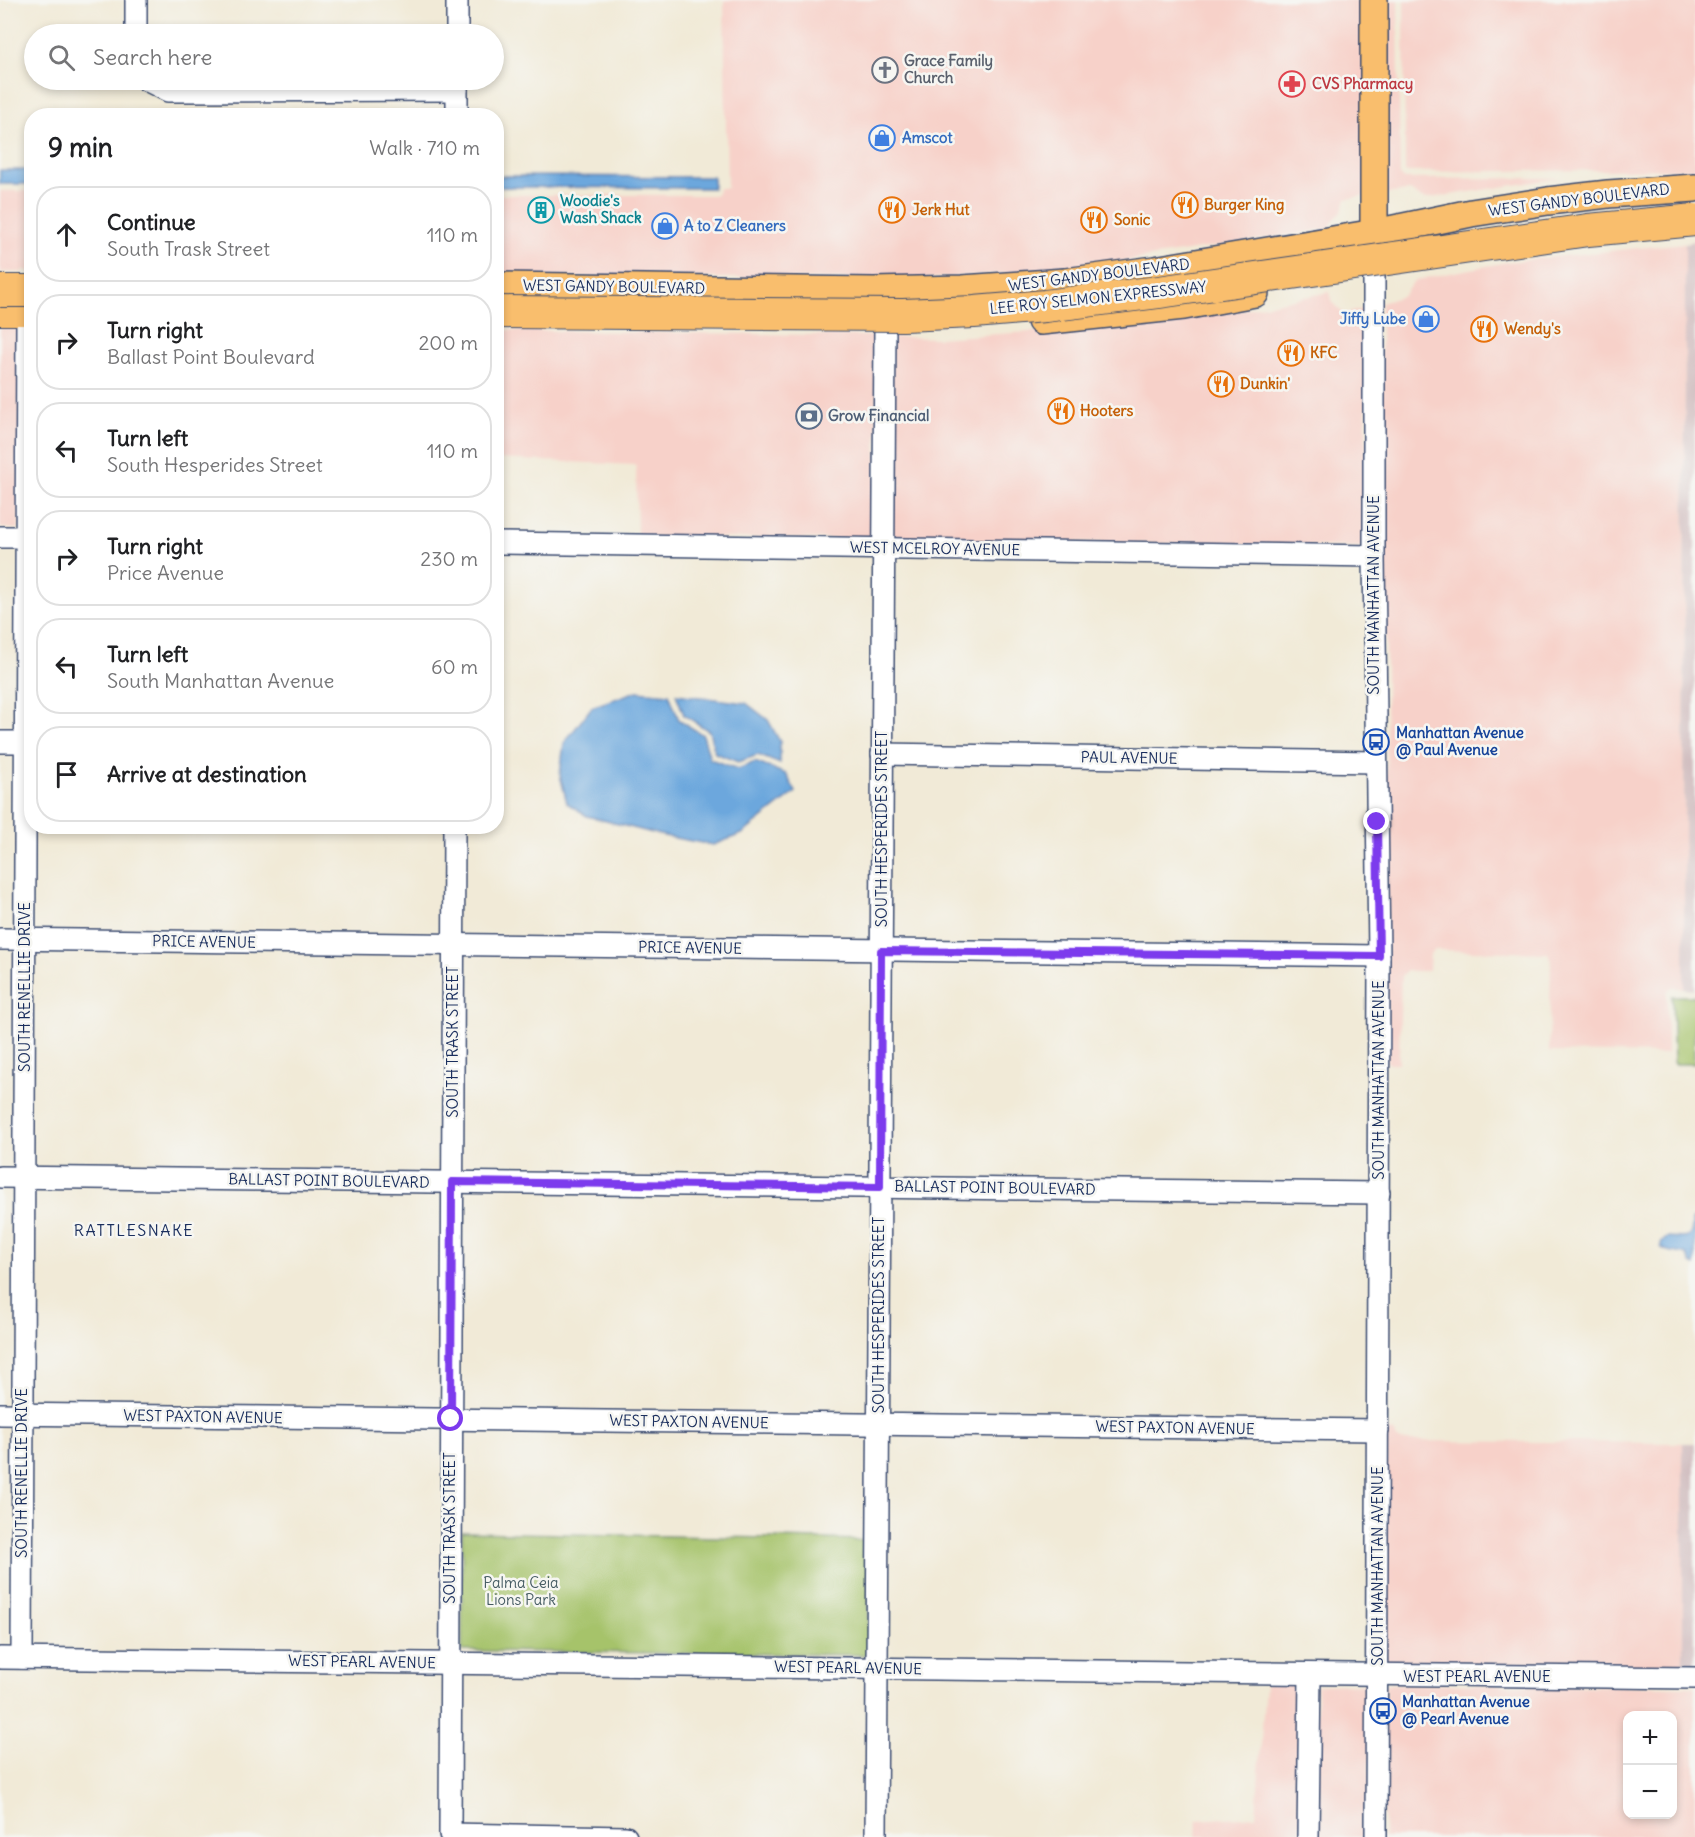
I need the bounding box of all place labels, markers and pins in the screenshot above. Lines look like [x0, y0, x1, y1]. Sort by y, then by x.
place label: Grace Family Church [904, 51, 993, 87]
church icon: Grace Family Church [870, 55, 900, 85]
pharmacy icon: CVS Pharmacy [1277, 69, 1307, 99]
place label: CVS Pharmacy [1312, 74, 1413, 94]
shop icon: Amscot [867, 123, 897, 153]
place label: Amscot [902, 128, 953, 147]
restaurant icon: Burger King [1170, 190, 1200, 220]
place label: Woodie's Wash Shack [560, 191, 642, 227]
building icon: Woodie's Wash Shack [526, 195, 556, 225]
restaurant icon: Jerk Hut [877, 195, 907, 225]
place label: Burger King [1204, 195, 1284, 215]
place label: Jerk Hut [912, 200, 971, 219]
restaurant icon: Sonic [1079, 205, 1109, 235]
place label: Sonic [1114, 210, 1151, 229]
shop icon: A to Z Cleaners [650, 211, 680, 241]
place label: A to Z Cleaners [684, 216, 786, 235]
shop icon: Jiffy Lube [1411, 304, 1441, 334]
place label: Jiffy Lube [1340, 309, 1406, 329]
restaurant icon: Wendy's [1469, 314, 1499, 344]
place label: Wendy's [1504, 319, 1561, 339]
restaurant icon: KFC [1276, 338, 1306, 368]
place label: KFC [1310, 343, 1338, 362]
restaurant icon: Dunkin' [1206, 369, 1236, 399]
place label: Dunkin' [1240, 374, 1291, 393]
restaurant icon: Hooters [1046, 396, 1076, 426]
bank icon: Grow Financial [794, 401, 824, 431]
place label: Hooters [1080, 401, 1134, 420]
place label: Grow Financial [828, 406, 929, 425]
place label: Manhattan Avenue @ Paul Avenue [1396, 723, 1524, 760]
bus stop icon: Manhattan Avenue @ Paul Avenue [1361, 727, 1391, 757]
place label: Manhattan Avenue @ Pearl Avenue [1402, 1692, 1530, 1729]
bus stop icon: Manhattan Avenue @ Pearl Avenue [1368, 1696, 1398, 1726]

